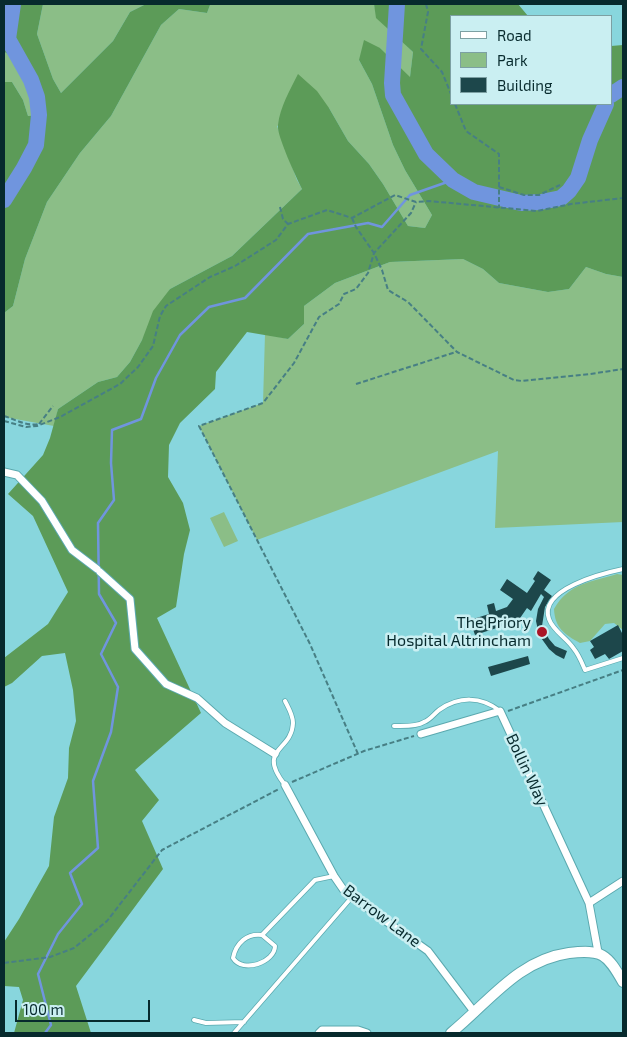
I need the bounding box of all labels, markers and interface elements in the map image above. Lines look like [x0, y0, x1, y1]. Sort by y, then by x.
legend [450, 15, 612, 105]
text: Road [497, 26, 532, 44]
text: Park [497, 51, 528, 69]
text: Building [497, 76, 552, 94]
place label: The Priory Hospital Altrincham [386, 613, 531, 651]
marker: The Priory Hospital Altrincham [535, 625, 549, 639]
street label: Bollin Way [502, 731, 552, 809]
street label: Barrow Lane [339, 881, 425, 951]
scale bar [18, 990, 152, 1022]
text: 100 m [23, 1000, 64, 1018]

